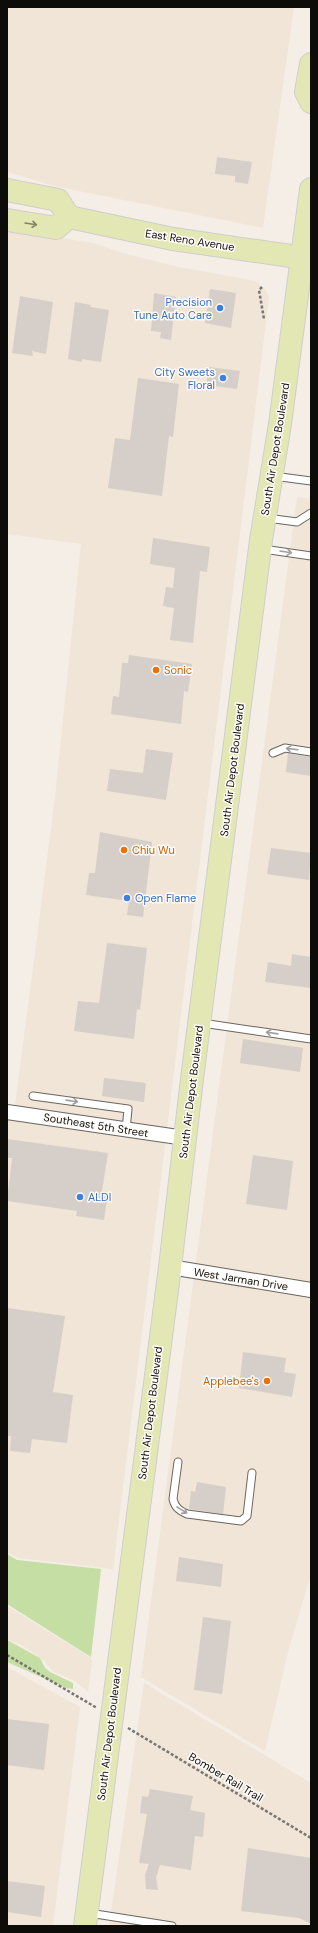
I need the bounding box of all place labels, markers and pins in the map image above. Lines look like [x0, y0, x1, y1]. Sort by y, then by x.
place label: Precision Tune Auto Care [134, 295, 212, 322]
marker: Precision Tune Auto Care [215, 303, 225, 313]
place label: City Sweets Floral [154, 365, 215, 392]
marker: City Sweets Floral [218, 373, 228, 383]
place label: Sonic [164, 663, 192, 677]
marker: Sonic [151, 665, 161, 675]
place label: Chiu Wu [132, 843, 175, 857]
marker: Chiu Wu [119, 845, 129, 855]
place label: Open Flame [135, 891, 196, 905]
marker: Open Flame [122, 893, 132, 903]
place label: ALDI [88, 1190, 111, 1204]
marker: ALDI [75, 1192, 85, 1202]
place label: Applebee's [203, 1374, 259, 1388]
marker: Applebee's [262, 1376, 272, 1386]

